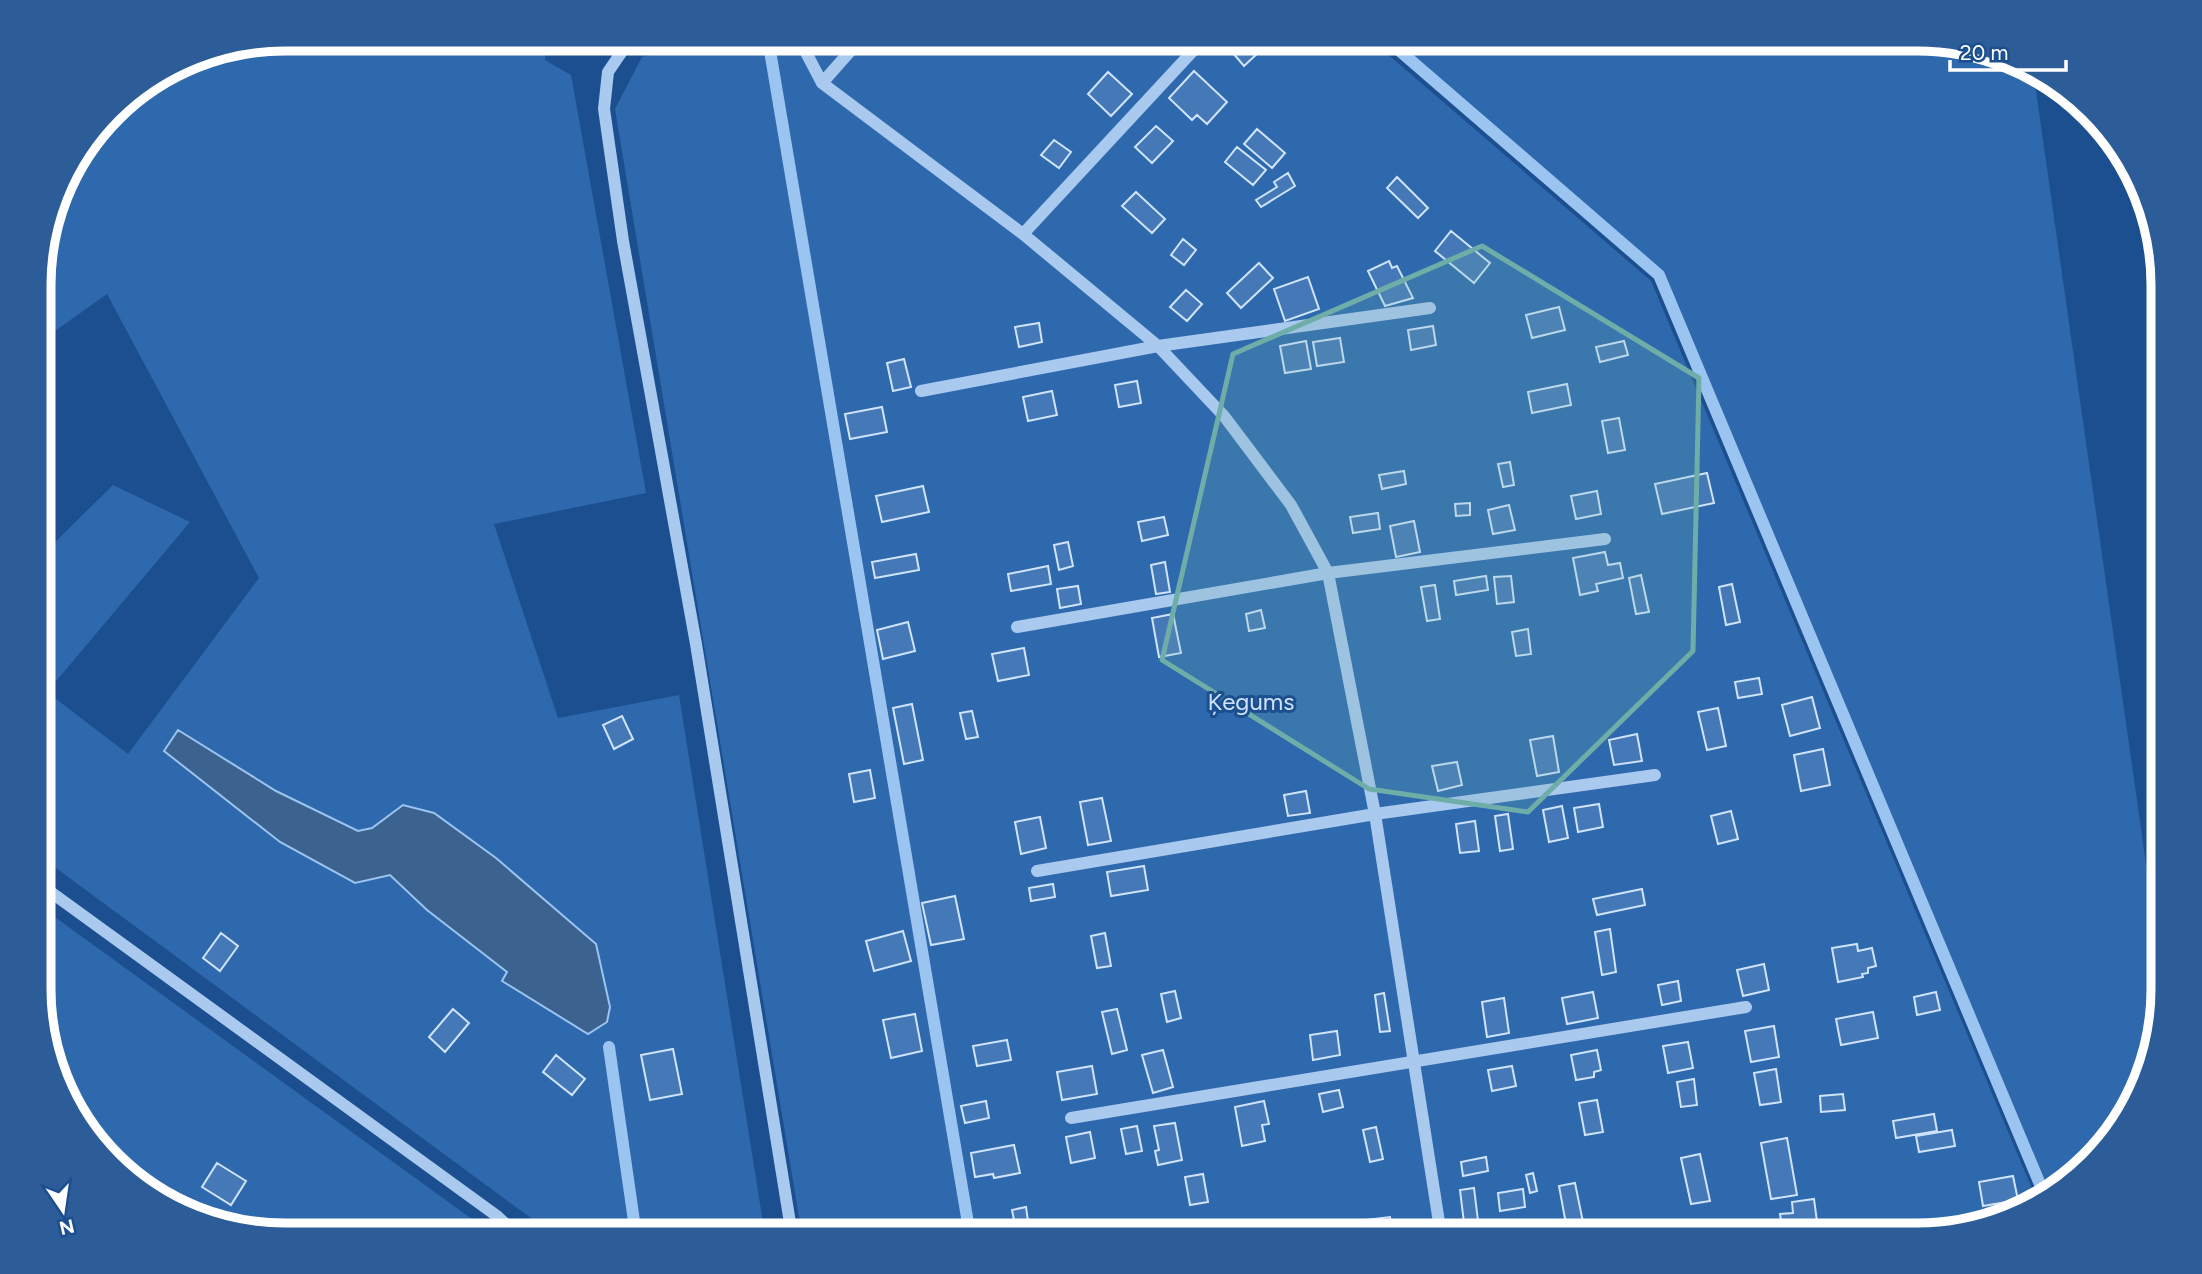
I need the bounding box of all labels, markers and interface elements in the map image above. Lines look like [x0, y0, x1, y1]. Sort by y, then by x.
scale bar [1950, 28, 2066, 72]
text: 20 m [1960, 40, 2008, 65]
park label: Ķegums [1208, 687, 1294, 716]
north arrow [28, 1176, 98, 1246]
text: N [57, 1214, 76, 1240]

